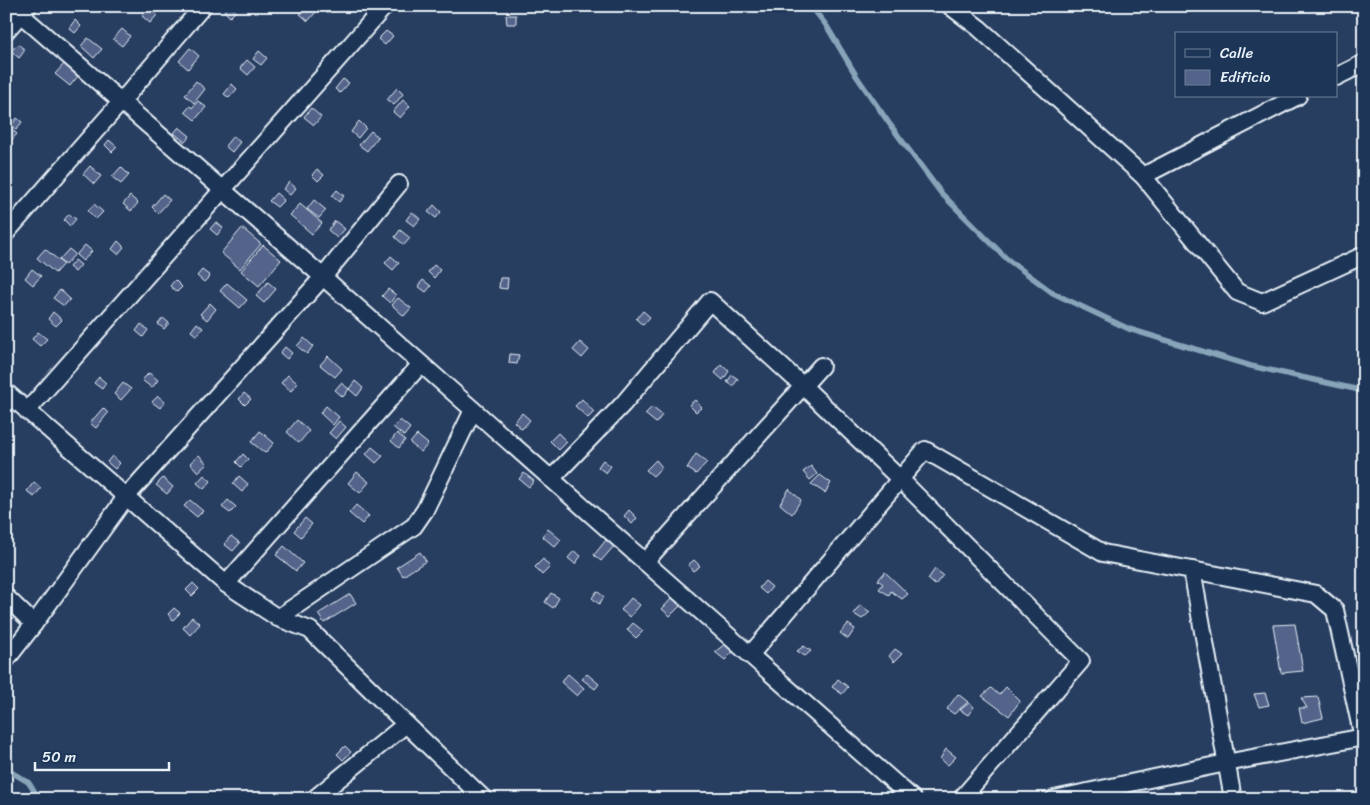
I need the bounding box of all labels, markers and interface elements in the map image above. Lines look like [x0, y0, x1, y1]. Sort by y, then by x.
legend [1175, 32, 1338, 98]
text: Calle [1220, 40, 1253, 66]
text: Edificio [1220, 64, 1271, 90]
scale bar [35, 740, 169, 772]
text: 50 m [42, 744, 77, 770]

